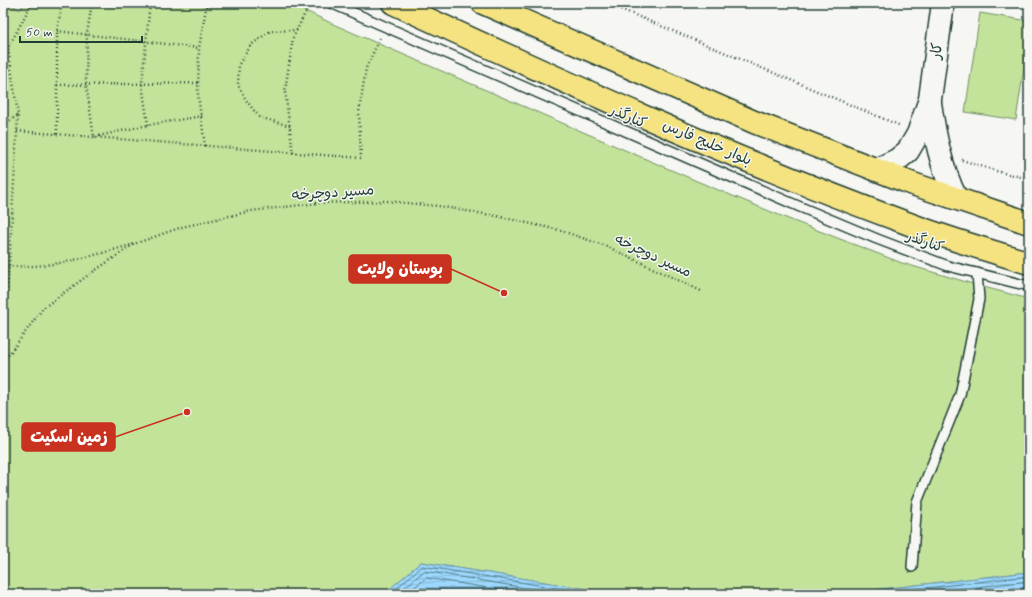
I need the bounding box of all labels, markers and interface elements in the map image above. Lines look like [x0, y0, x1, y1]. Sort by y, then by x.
scale bar [20, 18, 142, 44]
text: 50 m [26, 25, 53, 41]
street label: کار [926, 42, 948, 61]
street label: کنارگذر [606, 100, 650, 134]
street label: بلوار خلیج فارس [659, 115, 755, 171]
street label: مسیر دوچرخه [291, 180, 375, 206]
street label: کنارگذر [903, 226, 946, 258]
street label: مسیر دوچرخه [611, 229, 695, 283]
callout: بوستان ولایت [349, 255, 451, 283]
text: بوستان ولایت [357, 259, 443, 280]
callout: زمین اسکیت [22, 423, 115, 451]
text: زمین اسکیت [30, 427, 108, 448]

